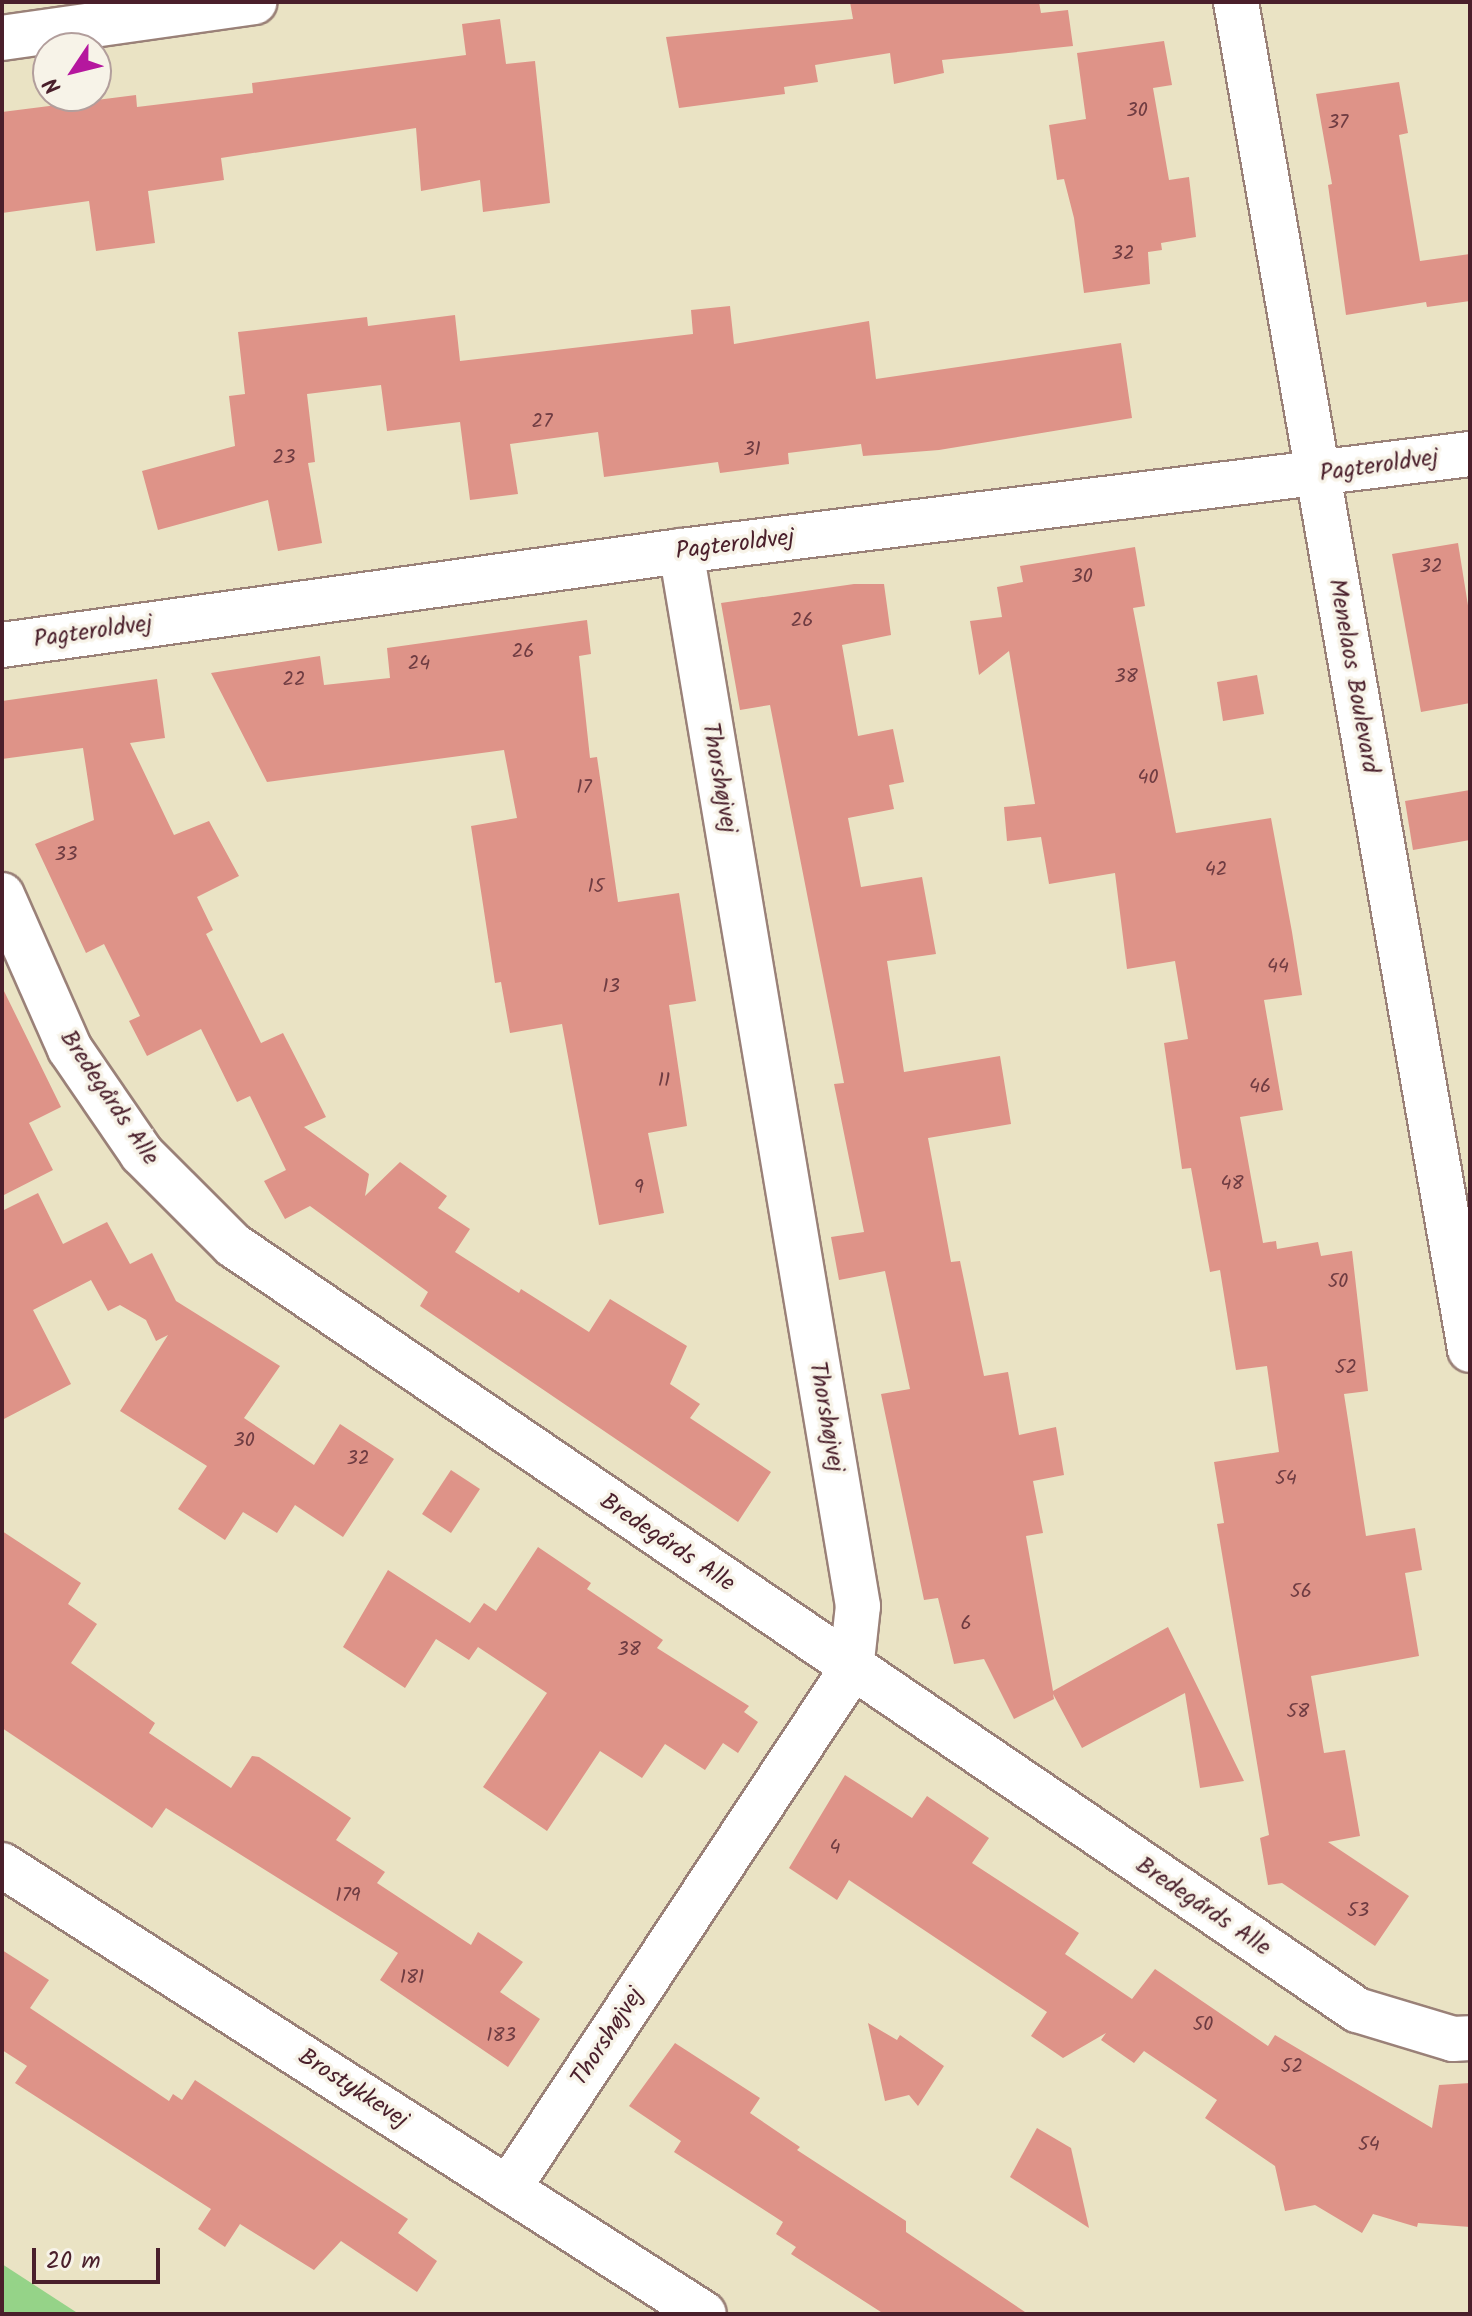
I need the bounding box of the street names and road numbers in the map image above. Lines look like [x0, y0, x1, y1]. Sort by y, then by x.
street label: Pagteroldvej [1318, 443, 1440, 489]
street label: Pagteroldvej [674, 523, 796, 567]
street label: Menelaos Boulevard [1322, 577, 1384, 775]
street label: Pagteroldvej [32, 609, 154, 655]
street label: Thorshøjvej [695, 720, 743, 836]
street label: Bredegårds Alle [53, 1025, 165, 1171]
street label: Thorshøjvej [802, 1359, 850, 1475]
street label: Bredegårds Alle [594, 1487, 740, 1599]
street label: Bredegårds Alle [1130, 1851, 1276, 1963]
street label: Thorshøjvej [566, 1982, 650, 2092]
street label: Brostykkevej [293, 2043, 413, 2135]

